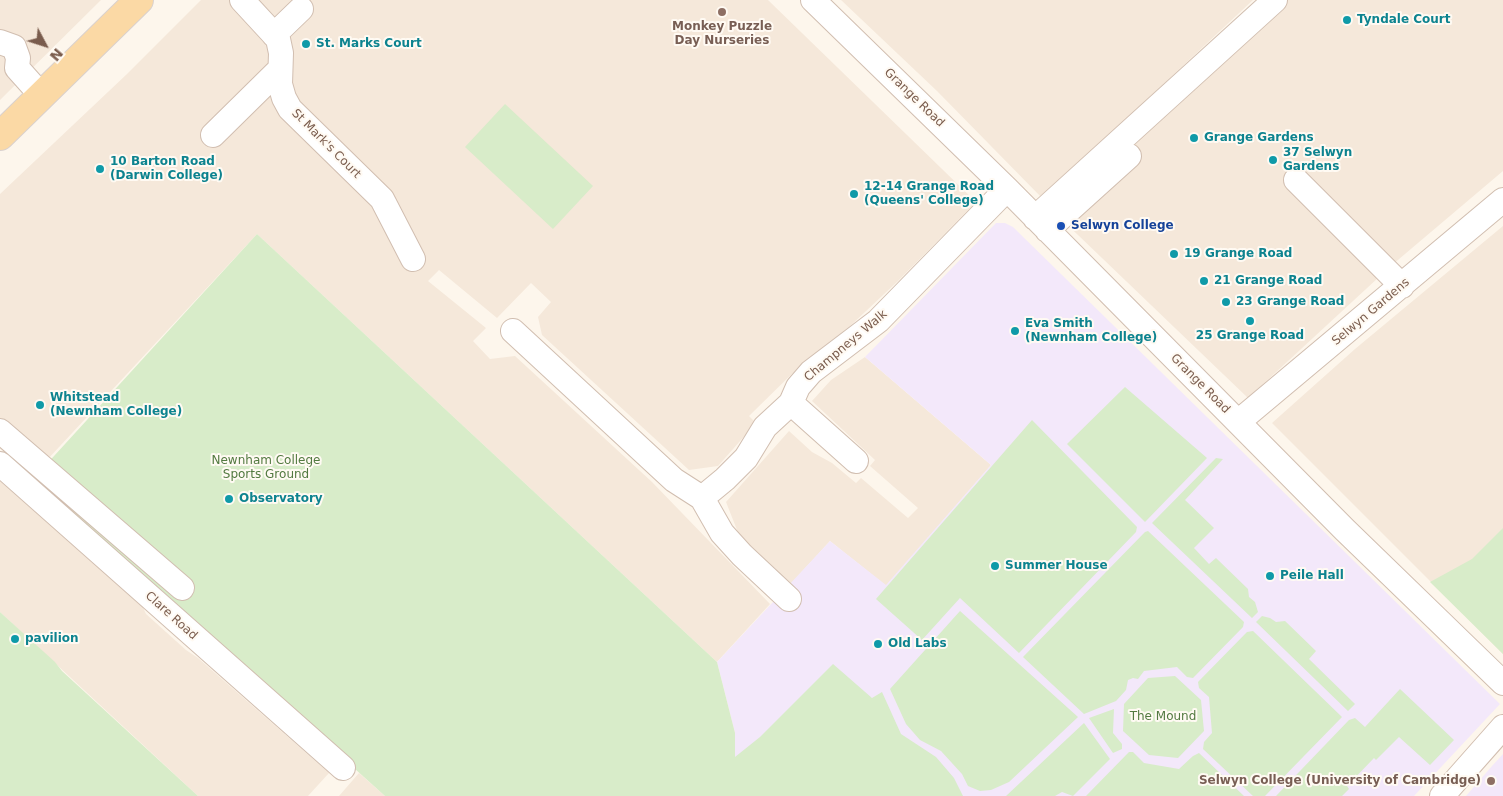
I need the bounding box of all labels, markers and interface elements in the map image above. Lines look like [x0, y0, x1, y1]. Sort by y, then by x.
marker: Monkey Puzzle Day Nurseries [716, 6, 728, 18]
place label: Tyndale Court [1357, 13, 1450, 27]
marker: Tyndale Court [1341, 14, 1353, 26]
north arrow [20, 20, 70, 70]
place label: Monkey Puzzle Day Nurseries [672, 20, 772, 48]
place label: St. Marks Court [316, 37, 422, 51]
marker: St. Marks Court [300, 38, 312, 50]
text: N [47, 45, 66, 64]
street label: Grange Road [881, 66, 947, 130]
street label: St Mark's Court [288, 106, 364, 182]
place label: Grange Gardens [1204, 131, 1314, 145]
marker: Grange Gardens [1188, 132, 1200, 144]
place label: 37 Selwyn Gardens [1283, 146, 1352, 174]
marker: 37 Selwyn Gardens [1267, 154, 1279, 166]
place label: 10 Barton Road (Darwin College) [110, 155, 223, 183]
marker: 10 Barton Road (Darwin College) [94, 163, 106, 175]
place label: 12-14 Grange Road (Queens' College) [864, 180, 994, 208]
marker: 12-14 Grange Road (Queens' College) [848, 188, 860, 200]
place label: Selwyn College [1071, 219, 1174, 233]
marker: Selwyn College [1055, 220, 1067, 232]
place label: 19 Grange Road [1184, 247, 1292, 261]
marker: 19 Grange Road [1168, 248, 1180, 260]
place label: 21 Grange Road [1214, 274, 1322, 288]
marker: 21 Grange Road [1198, 275, 1210, 287]
street label: Selwyn Gardens [1329, 275, 1413, 349]
place label: 23 Grange Road [1236, 295, 1344, 309]
marker: 23 Grange Road [1220, 296, 1232, 308]
street label: Champneys Walk [802, 307, 890, 385]
marker: 25 Grange Road [1244, 315, 1256, 327]
place label: Eva Smith (Newnham College) [1025, 317, 1157, 345]
marker: Eva Smith (Newnham College) [1009, 325, 1021, 337]
place label: 25 Grange Road [1196, 329, 1304, 343]
street label: Grange Road [1167, 351, 1233, 417]
place label: Whitstead (Newnham College) [50, 391, 182, 419]
marker: Whitstead (Newnham College) [34, 399, 46, 411]
park label: Newnham College Sports Ground [211, 454, 321, 482]
place label: Observatory [239, 492, 323, 506]
marker: Observatory [223, 493, 235, 505]
place label: Summer House [1005, 559, 1108, 573]
marker: Summer House [989, 560, 1001, 572]
place label: Peile Hall [1280, 569, 1344, 583]
marker: Peile Hall [1264, 570, 1276, 582]
street label: Clare Road [142, 589, 200, 643]
place label: pavilion [25, 632, 79, 646]
marker: pavilion [9, 633, 21, 645]
place label: Old Labs [888, 637, 947, 651]
marker: Old Labs [872, 638, 884, 650]
park label: The Mound [1130, 710, 1196, 724]
place label: Selwyn College (University of Cambridge) [1199, 774, 1481, 788]
marker: Selwyn College (University of Cambridge) [1485, 775, 1497, 787]

